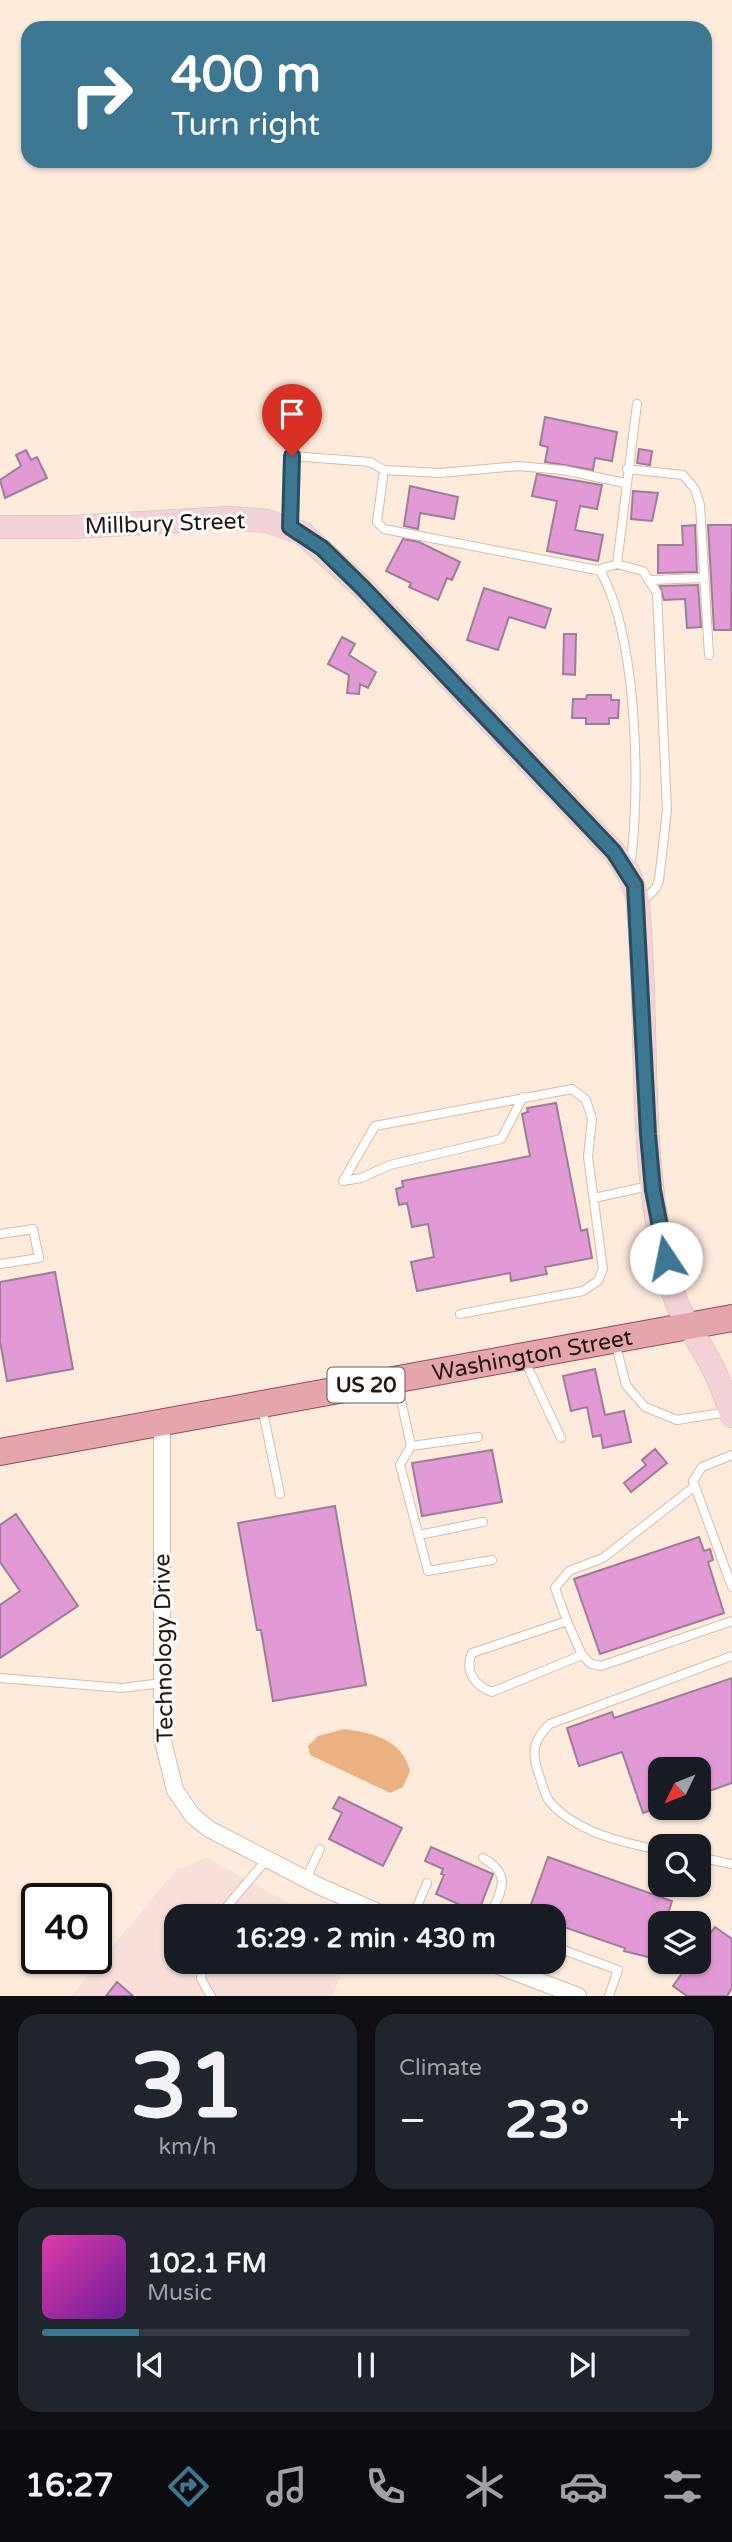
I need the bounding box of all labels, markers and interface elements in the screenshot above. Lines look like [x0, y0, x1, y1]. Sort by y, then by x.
text: 400 m [171, 46, 321, 105]
icon: right [56, 49, 147, 140]
text: Turn right [171, 106, 320, 144]
pin [262, 384, 322, 456]
icon: arrive [273, 395, 311, 433]
street label: Millbury Street [84, 507, 246, 541]
position arrow [629, 1221, 703, 1295]
street label: Washington Street [430, 1323, 635, 1388]
road number: US 20 [328, 1368, 404, 1402]
street label: Technology Drive [148, 1553, 180, 1743]
north arrow [648, 1757, 710, 1820]
map controls [648, 1757, 711, 1974]
button: search [648, 1834, 711, 1897]
speed limit sign: 40 [21, 1883, 112, 1974]
button: layers [648, 1911, 711, 1974]
text: 16:29 · 2 min · 430 m [234, 1923, 496, 1954]
text: 31 [130, 2032, 245, 2142]
text: Climate [399, 2054, 482, 2082]
text: 23° [505, 2089, 590, 2152]
text: − [399, 2098, 426, 2144]
text: + [669, 2098, 690, 2144]
text: km/h [159, 2133, 216, 2161]
text: 102.1 FM [147, 2248, 267, 2279]
text: Music [147, 2279, 212, 2307]
icon: previous [131, 2346, 169, 2384]
icon: pause [347, 2346, 385, 2384]
icon: next [563, 2346, 601, 2384]
icon: directions [164, 2462, 213, 2511]
icon: music [262, 2462, 311, 2511]
icon: phone [361, 2462, 410, 2511]
icon: climate [460, 2462, 509, 2511]
icon: car [559, 2462, 608, 2511]
icon: filters [658, 2462, 707, 2511]
text: 16:27 [25, 2467, 114, 2505]

